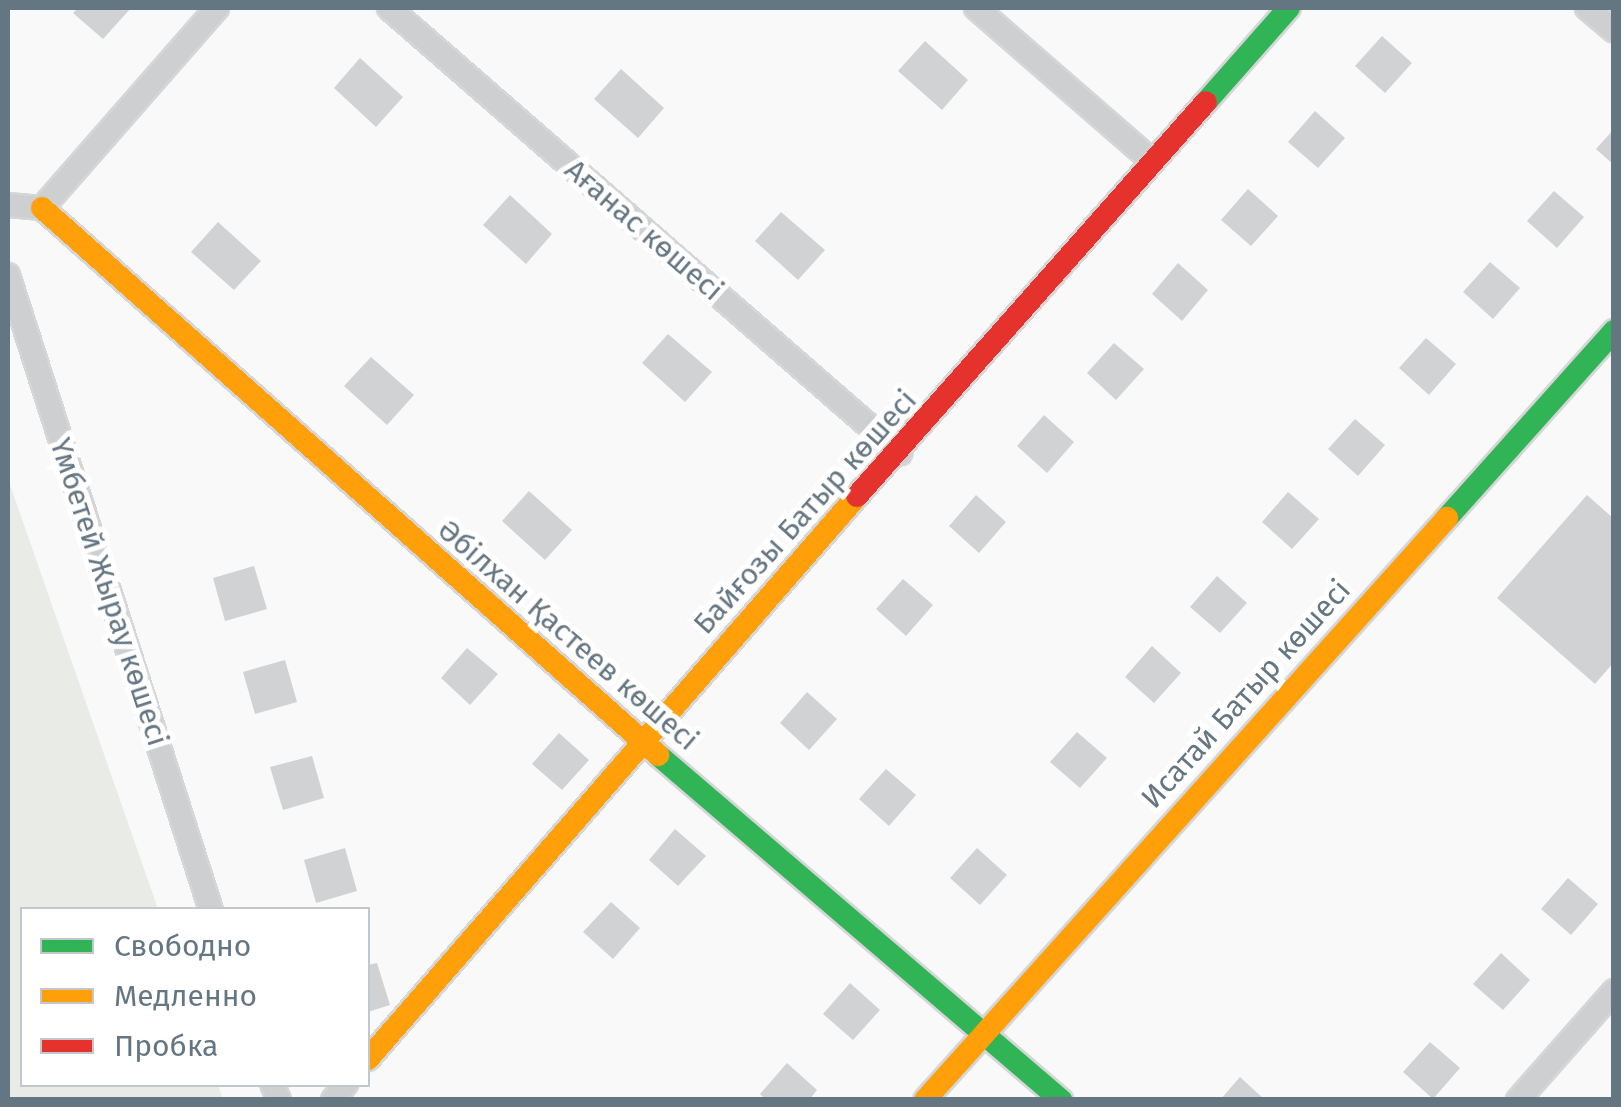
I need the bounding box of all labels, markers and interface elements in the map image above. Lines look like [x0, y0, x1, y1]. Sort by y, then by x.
street label: Ағанас көшесі [558, 152, 730, 308]
street label: Байғозы Батыр көшесі [686, 382, 924, 642]
street label: Үмбетей Жырау көшесі [42, 433, 176, 751]
street label: Әбілхан Қастеев көшесі [430, 512, 706, 758]
street label: Исатай Батыр көшесі [1134, 572, 1358, 816]
legend [20, 907, 370, 1087]
text: Свободно [114, 928, 251, 964]
text: Медленно [114, 978, 257, 1014]
text: Пробка [114, 1028, 218, 1064]

